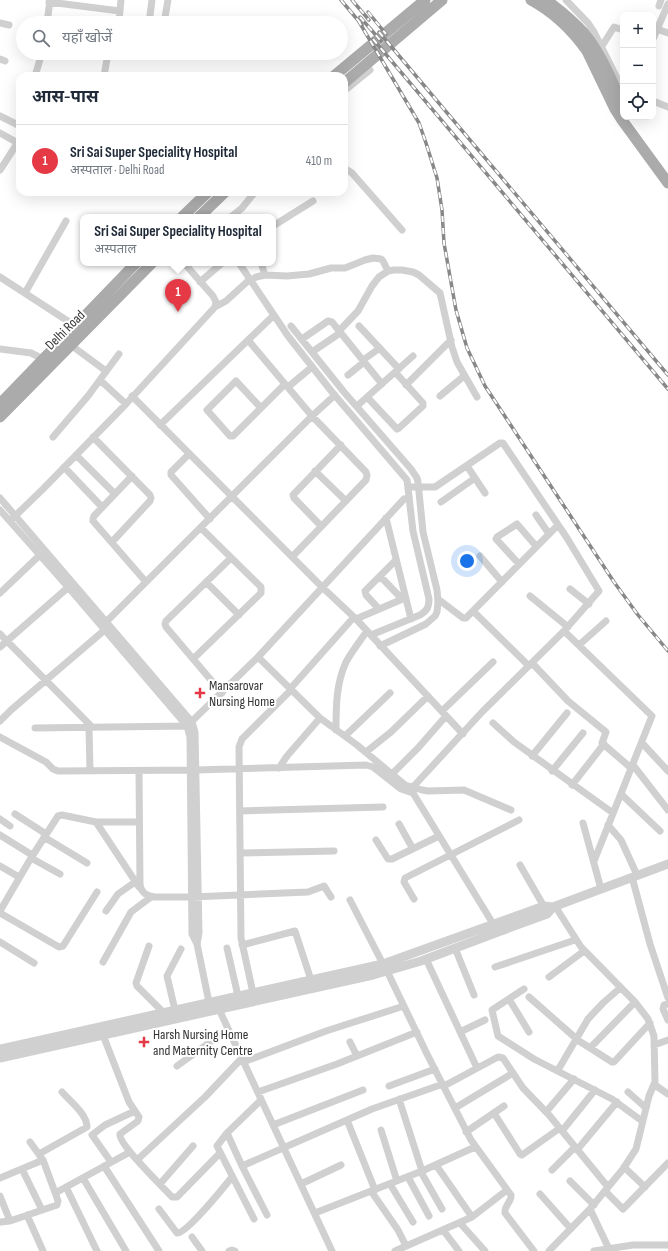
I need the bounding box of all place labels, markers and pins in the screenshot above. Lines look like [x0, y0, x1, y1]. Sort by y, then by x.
pin: 1 [165, 279, 191, 312]
place label: Mansarovar Nursing Home [209, 677, 275, 710]
marker: Mansarovar Nursing Home [194, 687, 206, 699]
place label: Harsh Nursing Home and Maternity Centre [153, 1026, 253, 1059]
marker: Harsh Nursing Home and Maternity Centre [138, 1036, 150, 1048]

